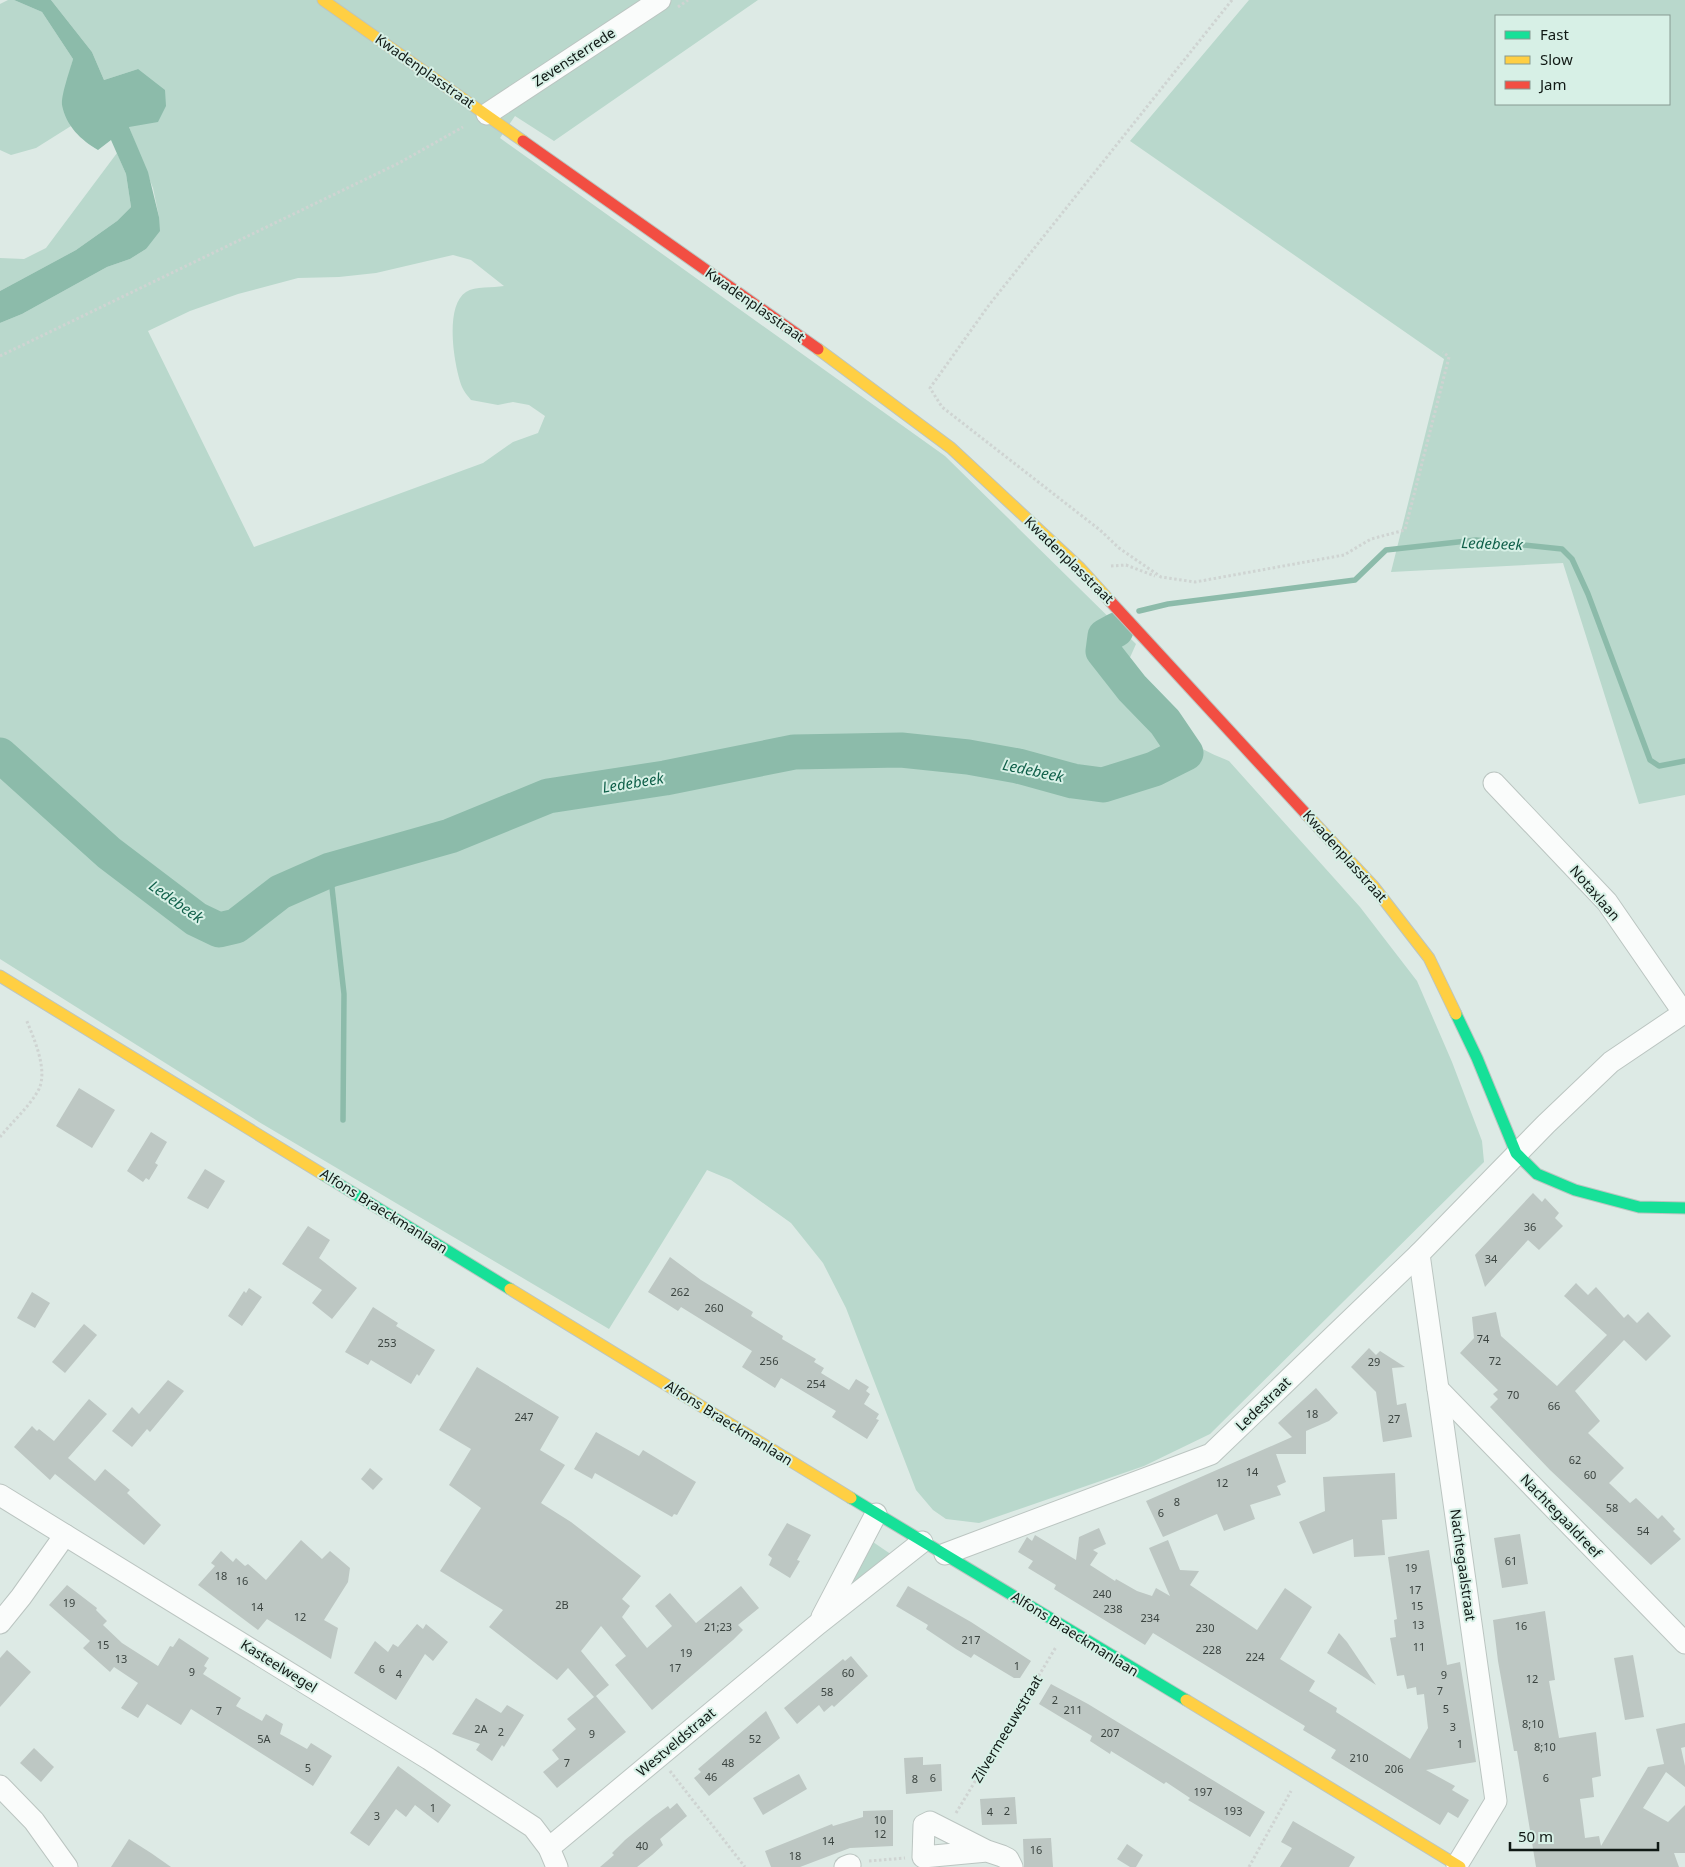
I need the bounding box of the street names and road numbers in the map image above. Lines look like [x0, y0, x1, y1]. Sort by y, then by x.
street label: Zevensterrede [529, 23, 619, 90]
street label: Kwadenplasstraat [372, 29, 479, 112]
street label: Kwadenplasstraat [702, 263, 809, 346]
street label: Kwadenplasstraat [1020, 512, 1118, 607]
street label: Kwadenplasstraat [1299, 806, 1392, 906]
street label: Notaxlaan [1566, 861, 1625, 924]
street label: Alfons Braeckmanlaan [317, 1164, 452, 1258]
street label: Ledestraat [1231, 1373, 1294, 1435]
street label: Alfons Braeckmanlaan [662, 1376, 797, 1470]
street label: Nachtegaaldreef [1517, 1470, 1607, 1562]
street label: Nachtegaalstraat [1446, 1508, 1481, 1622]
street label: Alfons Braeckmanlaan [1008, 1587, 1143, 1681]
street label: Kasteelwegel [237, 1635, 321, 1697]
street label: Zilvermeeuwstraat [967, 1671, 1046, 1786]
street label: Westveldstraat [632, 1703, 719, 1780]

